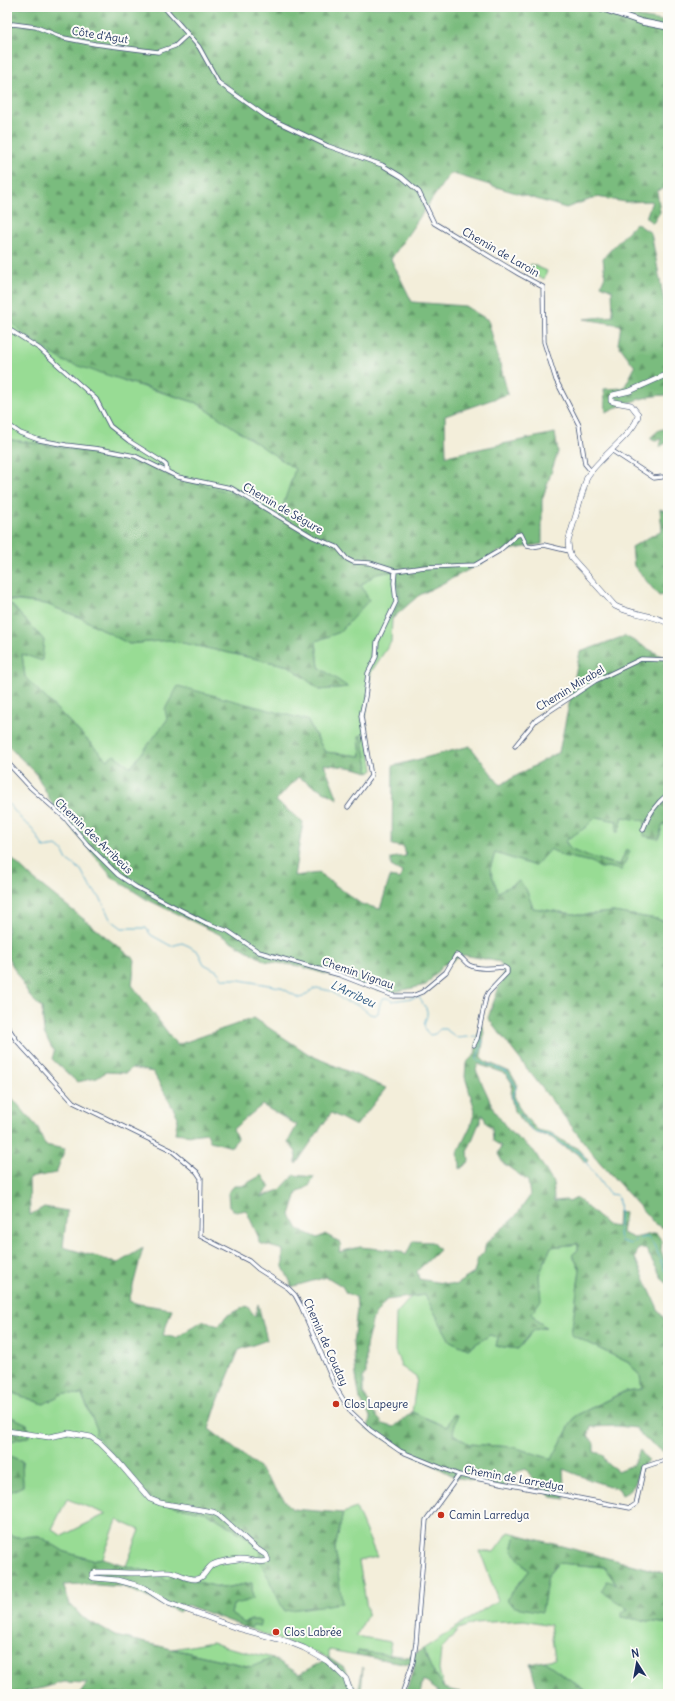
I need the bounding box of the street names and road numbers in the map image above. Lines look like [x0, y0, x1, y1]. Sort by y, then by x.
street label: Côte d'Agut [71, 24, 129, 46]
street label: Chemin de Laroin [460, 224, 542, 280]
street label: Chemin de Ségure [240, 479, 326, 537]
street label: Chemin Mirabel [533, 662, 607, 714]
street label: Chemin des Arribeüs [52, 795, 136, 877]
street label: Chemin Vignau [320, 954, 396, 992]
street label: Chemin de Couday [300, 1296, 352, 1388]
street label: Chemin de Larredya [463, 1462, 565, 1494]

